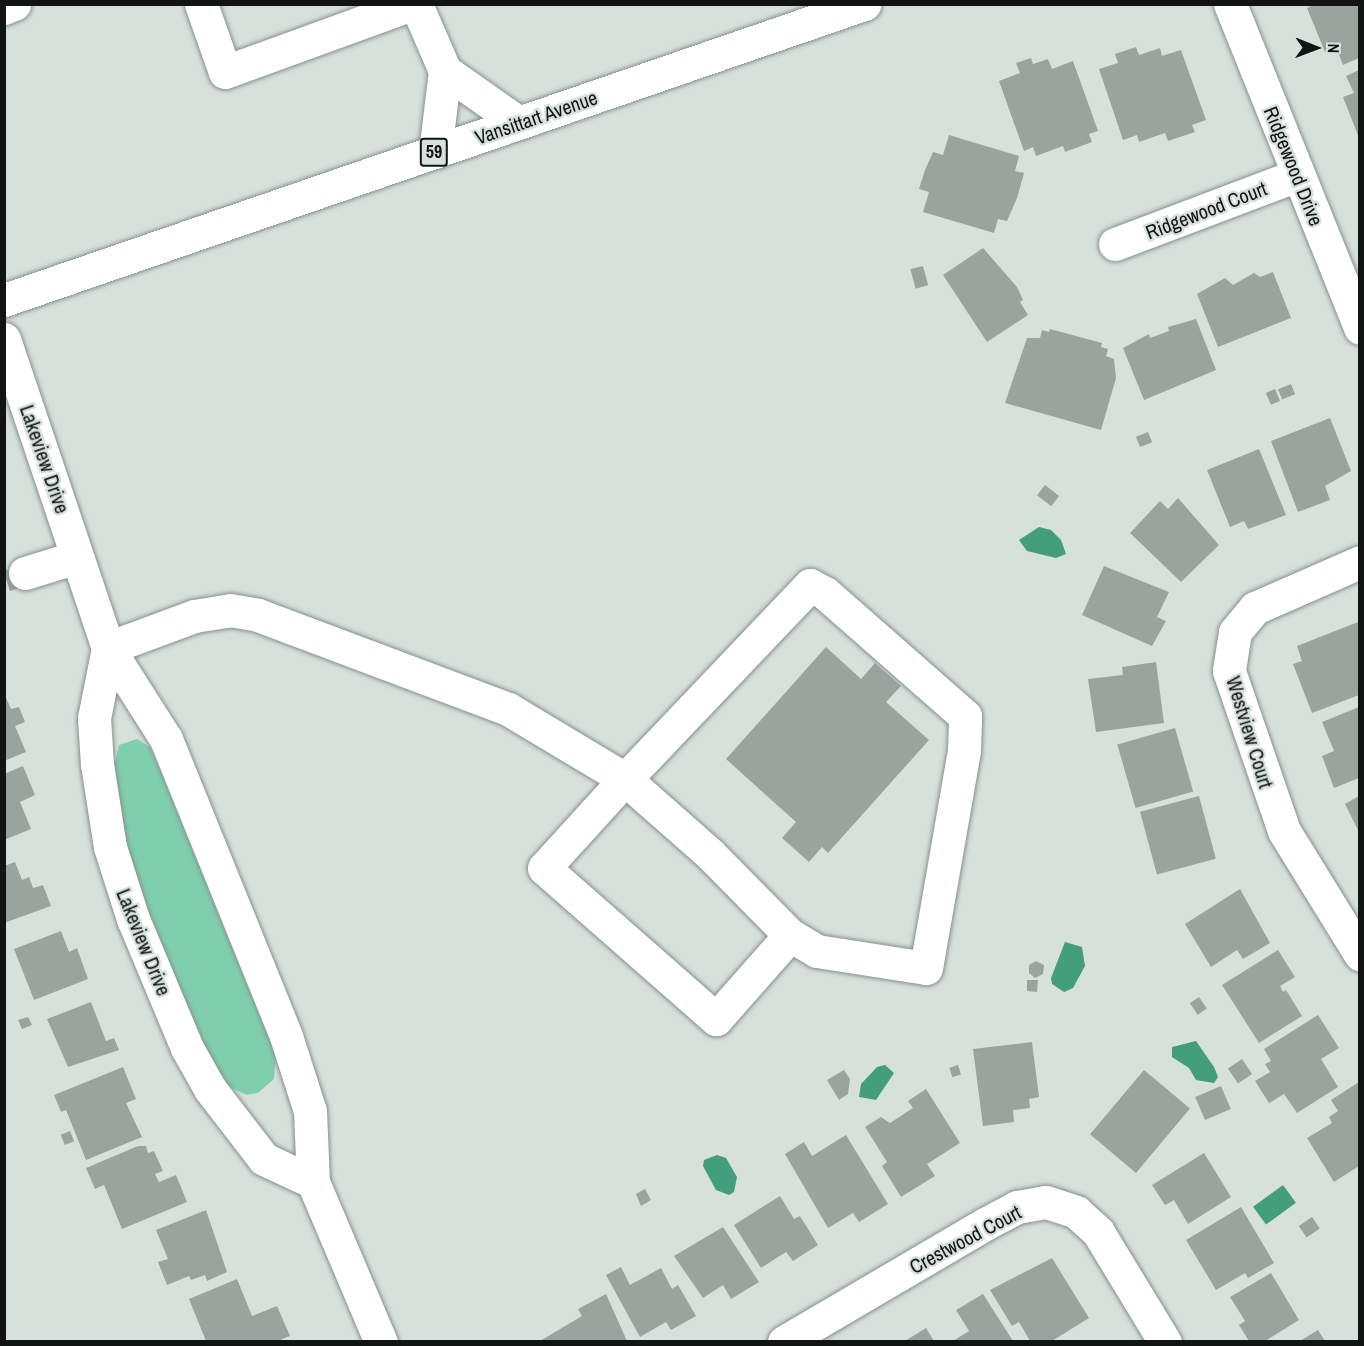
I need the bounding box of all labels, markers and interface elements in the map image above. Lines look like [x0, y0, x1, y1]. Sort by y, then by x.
north arrow [1286, 18, 1346, 78]
text: N [1323, 43, 1345, 53]
street label: Vansittart Avenue [471, 85, 601, 149]
street label: Ridgewood Drive [1259, 103, 1329, 229]
road number: 59 [419, 137, 449, 167]
street label: Ridgewood Court [1142, 176, 1270, 244]
street label: Lakeview Drive [15, 402, 75, 516]
street label: Westview Court [1222, 673, 1278, 791]
street label: Lakeview Drive [112, 885, 176, 999]
street label: Crestwood Court [905, 1200, 1025, 1278]

